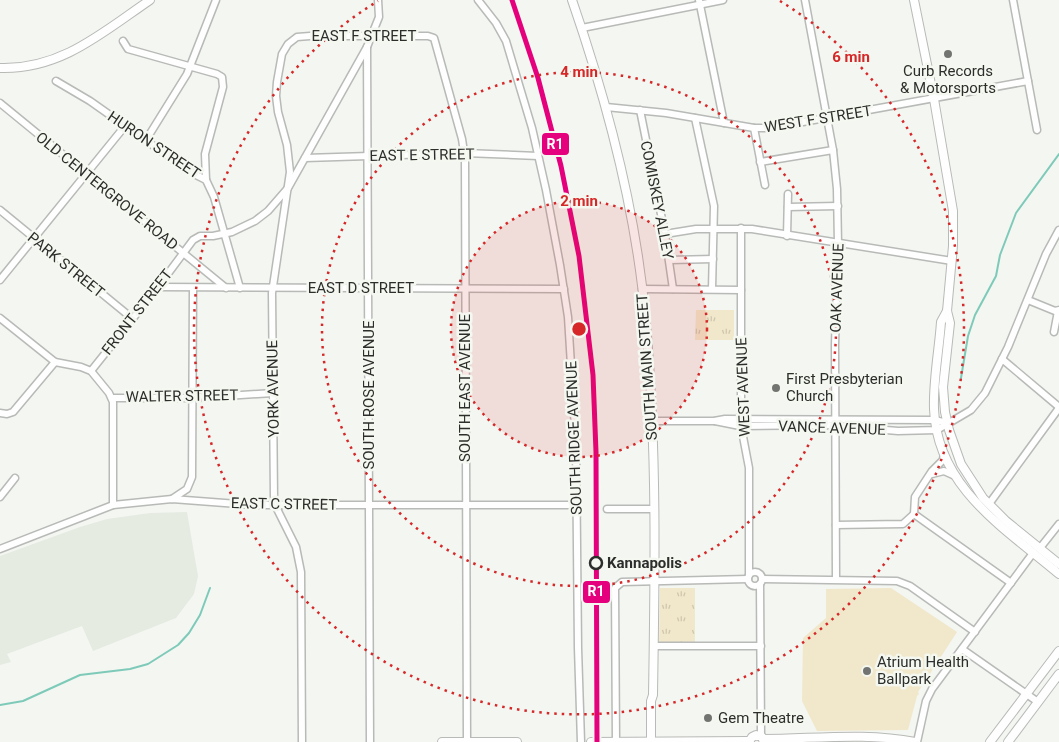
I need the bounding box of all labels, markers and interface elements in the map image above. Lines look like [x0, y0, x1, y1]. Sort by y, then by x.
street label: EAST F STREET [312, 27, 416, 45]
text: 6 min [832, 48, 870, 66]
marker: Curb Records & Motorsports [942, 48, 954, 60]
place label: Curb Records & Motorsports [900, 62, 996, 97]
text: 4 min [560, 63, 598, 81]
street label: WEST F STREET [763, 102, 873, 136]
street label: HURON STREET [104, 107, 204, 183]
street label: OLD CENTERGROVE ROAD [32, 128, 182, 254]
line badge: R1 [541, 132, 570, 156]
text: R1 [546, 136, 564, 152]
street label: COMISKEY ALLEY [637, 139, 677, 261]
street label: EAST E STREET [369, 145, 475, 165]
text: 2 min [560, 192, 598, 210]
street label: PARK STREET [24, 228, 108, 302]
street label: OAK AVENUE [826, 243, 848, 333]
street label: FRONT STREET [98, 265, 176, 359]
street label: EAST D STREET [308, 279, 414, 297]
street label: SOUTH MAIN STREET [633, 293, 661, 441]
street label: SOUTH EAST AVENUE [456, 313, 474, 462]
street label: SOUTH ROSE AVENUE [360, 320, 378, 470]
centre of rings [570, 320, 588, 338]
street label: WEST AVENUE [732, 337, 754, 437]
street label: YORK AVENUE [263, 340, 283, 438]
street label: SOUTH RIDGE AVENUE [562, 360, 586, 515]
place label: First Presbyterian Church [786, 370, 903, 405]
marker: First Presbyterian Church [770, 382, 782, 394]
street label: WALTER STREET [126, 386, 238, 406]
street label: VANCE AVENUE [778, 417, 887, 439]
street label: EAST C STREET [231, 494, 337, 514]
place label: Kannapolis [607, 554, 682, 572]
marker: Kannapolis [589, 556, 603, 570]
line badge: R1 [582, 580, 611, 604]
text: R1 [587, 583, 605, 599]
place label: Atrium Health Ballpark [877, 653, 969, 688]
marker: Atrium Health Ballpark [861, 665, 873, 677]
place label: Gem Theatre [718, 709, 804, 727]
marker: Gem Theatre [702, 712, 714, 724]

